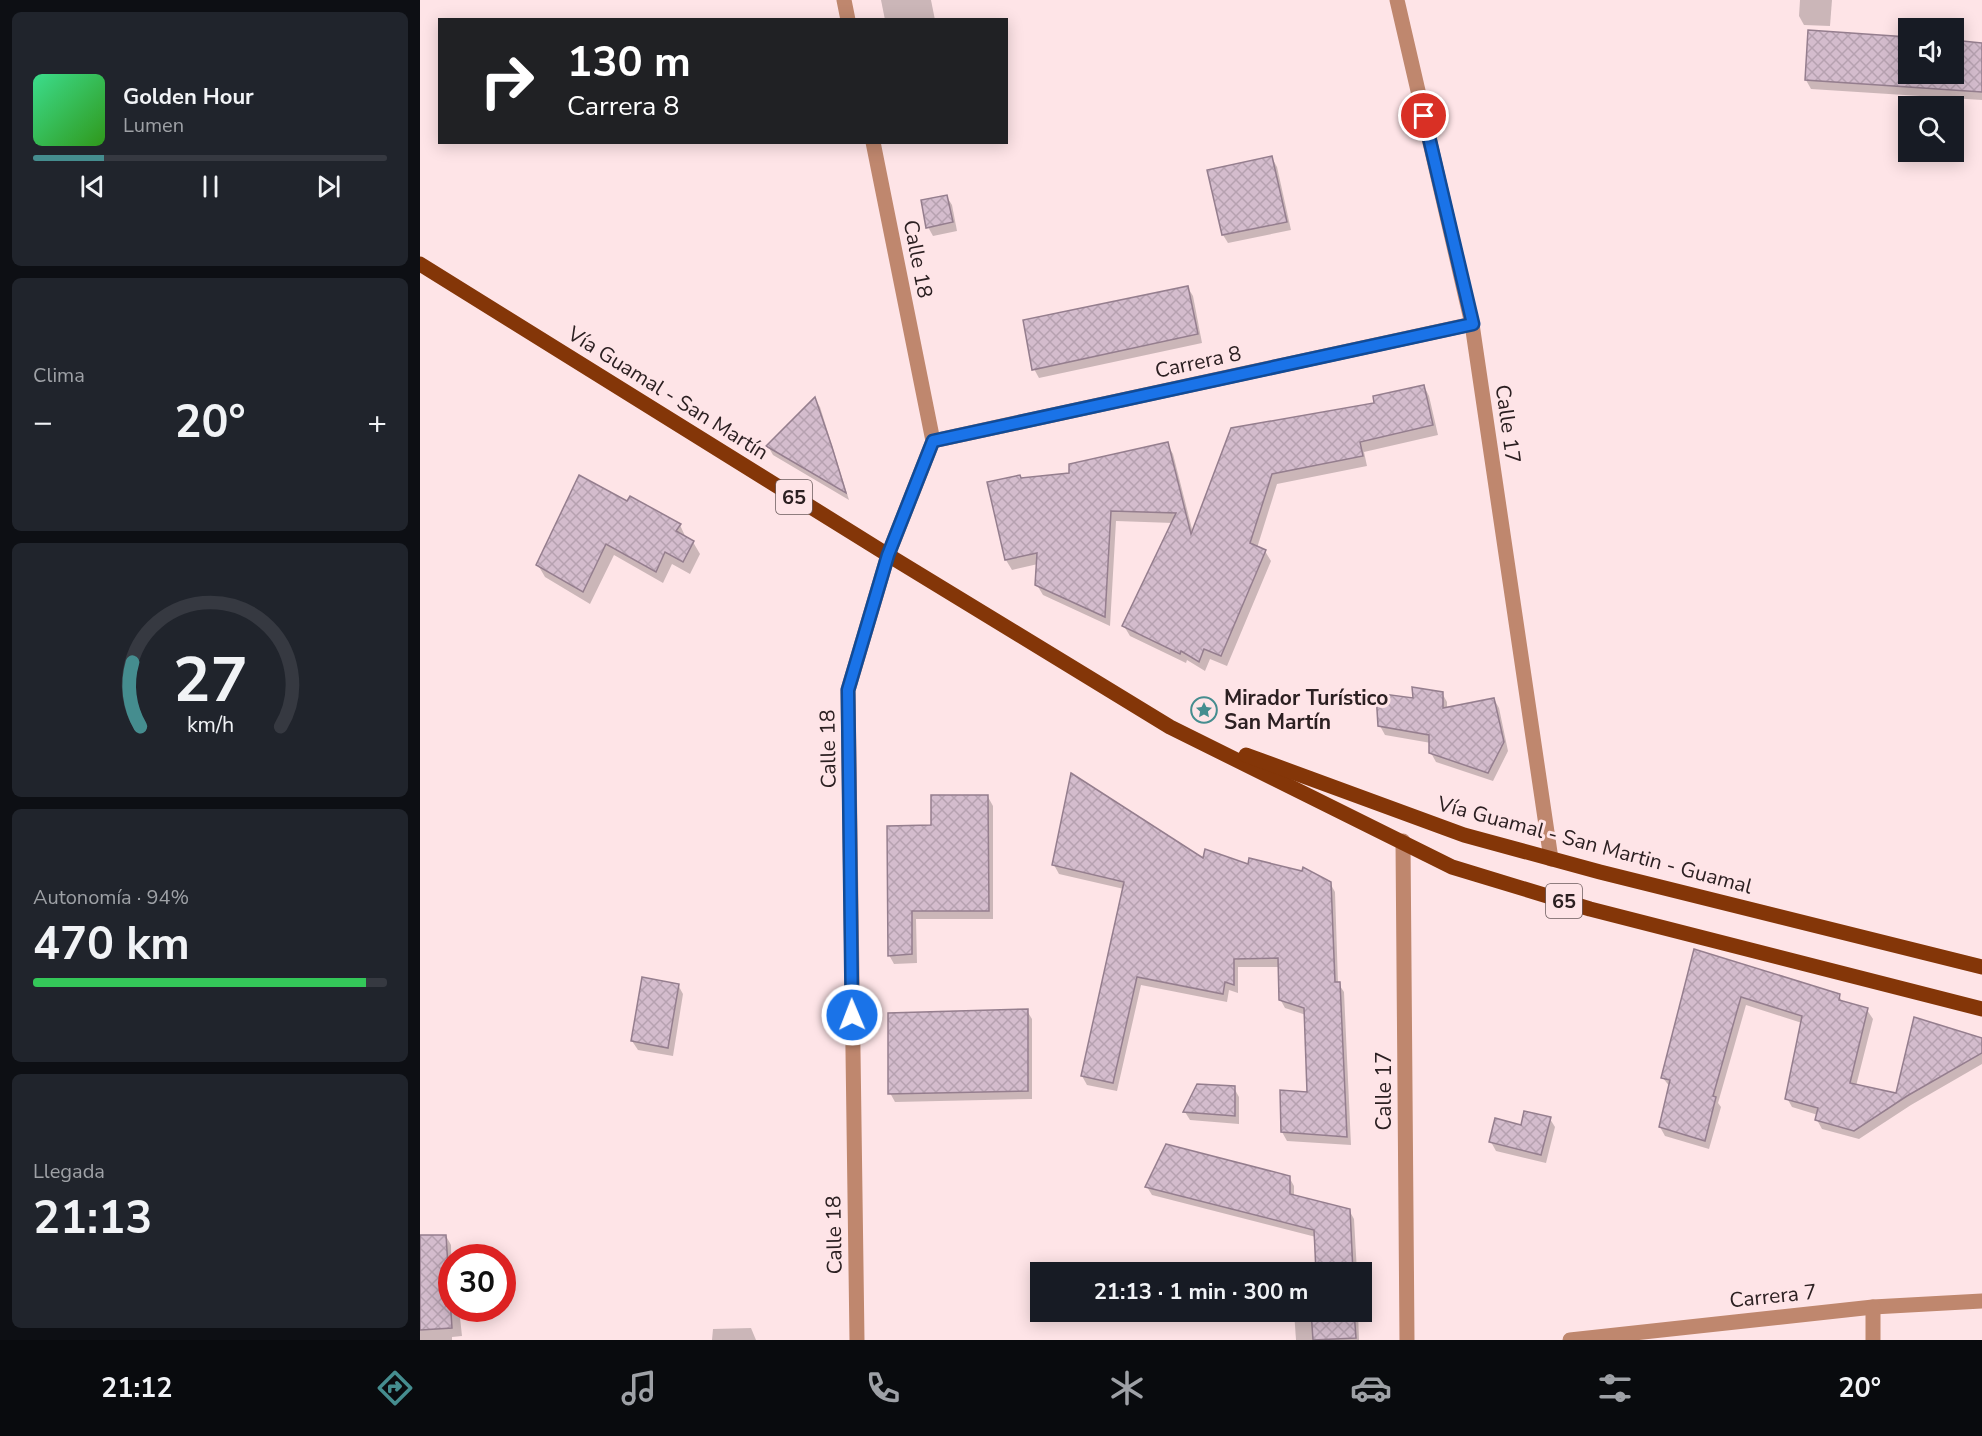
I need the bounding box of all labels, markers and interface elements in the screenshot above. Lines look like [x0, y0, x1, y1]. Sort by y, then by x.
map controls [1898, 18, 1964, 162]
button: sound [1898, 18, 1964, 84]
text: 130 m [567, 34, 691, 91]
icon: right [468, 42, 546, 120]
text: Golden Hour [123, 82, 254, 112]
text: Carrera 8 [567, 88, 680, 125]
pin [1398, 90, 1449, 141]
button: search [1898, 96, 1964, 162]
icon: arrive [1407, 99, 1440, 132]
text: Lumen [123, 112, 184, 139]
icon: previous [76, 170, 109, 203]
icon: pause [194, 170, 227, 203]
icon: next [312, 170, 345, 203]
street label: Calle 18 [897, 218, 939, 300]
street label: Vía Guamal - San Martín [561, 319, 774, 466]
street label: Carrera 8 [1152, 339, 1244, 385]
text: Clima [33, 362, 85, 389]
street label: Calle 17 [1489, 383, 1527, 465]
text: 20° [174, 392, 246, 453]
text: − [33, 400, 53, 445]
text: + [367, 400, 387, 445]
road number: 65 [776, 480, 812, 514]
text: 27 [173, 638, 247, 723]
place label: Mirador Turístico San Martín [1224, 684, 1388, 736]
place icon: Mirador Turístico San Martín [1189, 695, 1219, 725]
street label: Calle 18 [813, 709, 843, 789]
text: km/h [186, 710, 234, 740]
street label: Vía Guamal - San Martin - Guamal [1433, 789, 1756, 901]
text: Autonomía · 94% [33, 884, 189, 911]
road number: 65 [1546, 884, 1582, 918]
text: 470 km [33, 914, 190, 975]
position arrow [820, 983, 884, 1047]
street label: Calle 17 [1370, 1051, 1398, 1131]
text: Llegada [33, 1158, 105, 1185]
text: 21:13 [33, 1188, 152, 1249]
street label: Calle 18 [819, 1195, 849, 1275]
speed limit sign: 30 [438, 1244, 516, 1322]
text: 21:13 · 1 min · 300 m [1094, 1277, 1308, 1307]
street label: Carrera 7 [1728, 1278, 1818, 1314]
icon: directions [374, 1367, 416, 1409]
icon: music [618, 1367, 660, 1409]
icon: phone [862, 1367, 904, 1409]
icon: climate [1106, 1367, 1148, 1409]
icon: car [1350, 1367, 1392, 1409]
icon: filters [1594, 1367, 1636, 1409]
text: 21:12 [101, 1370, 172, 1407]
text: 20° [1838, 1370, 1881, 1407]

